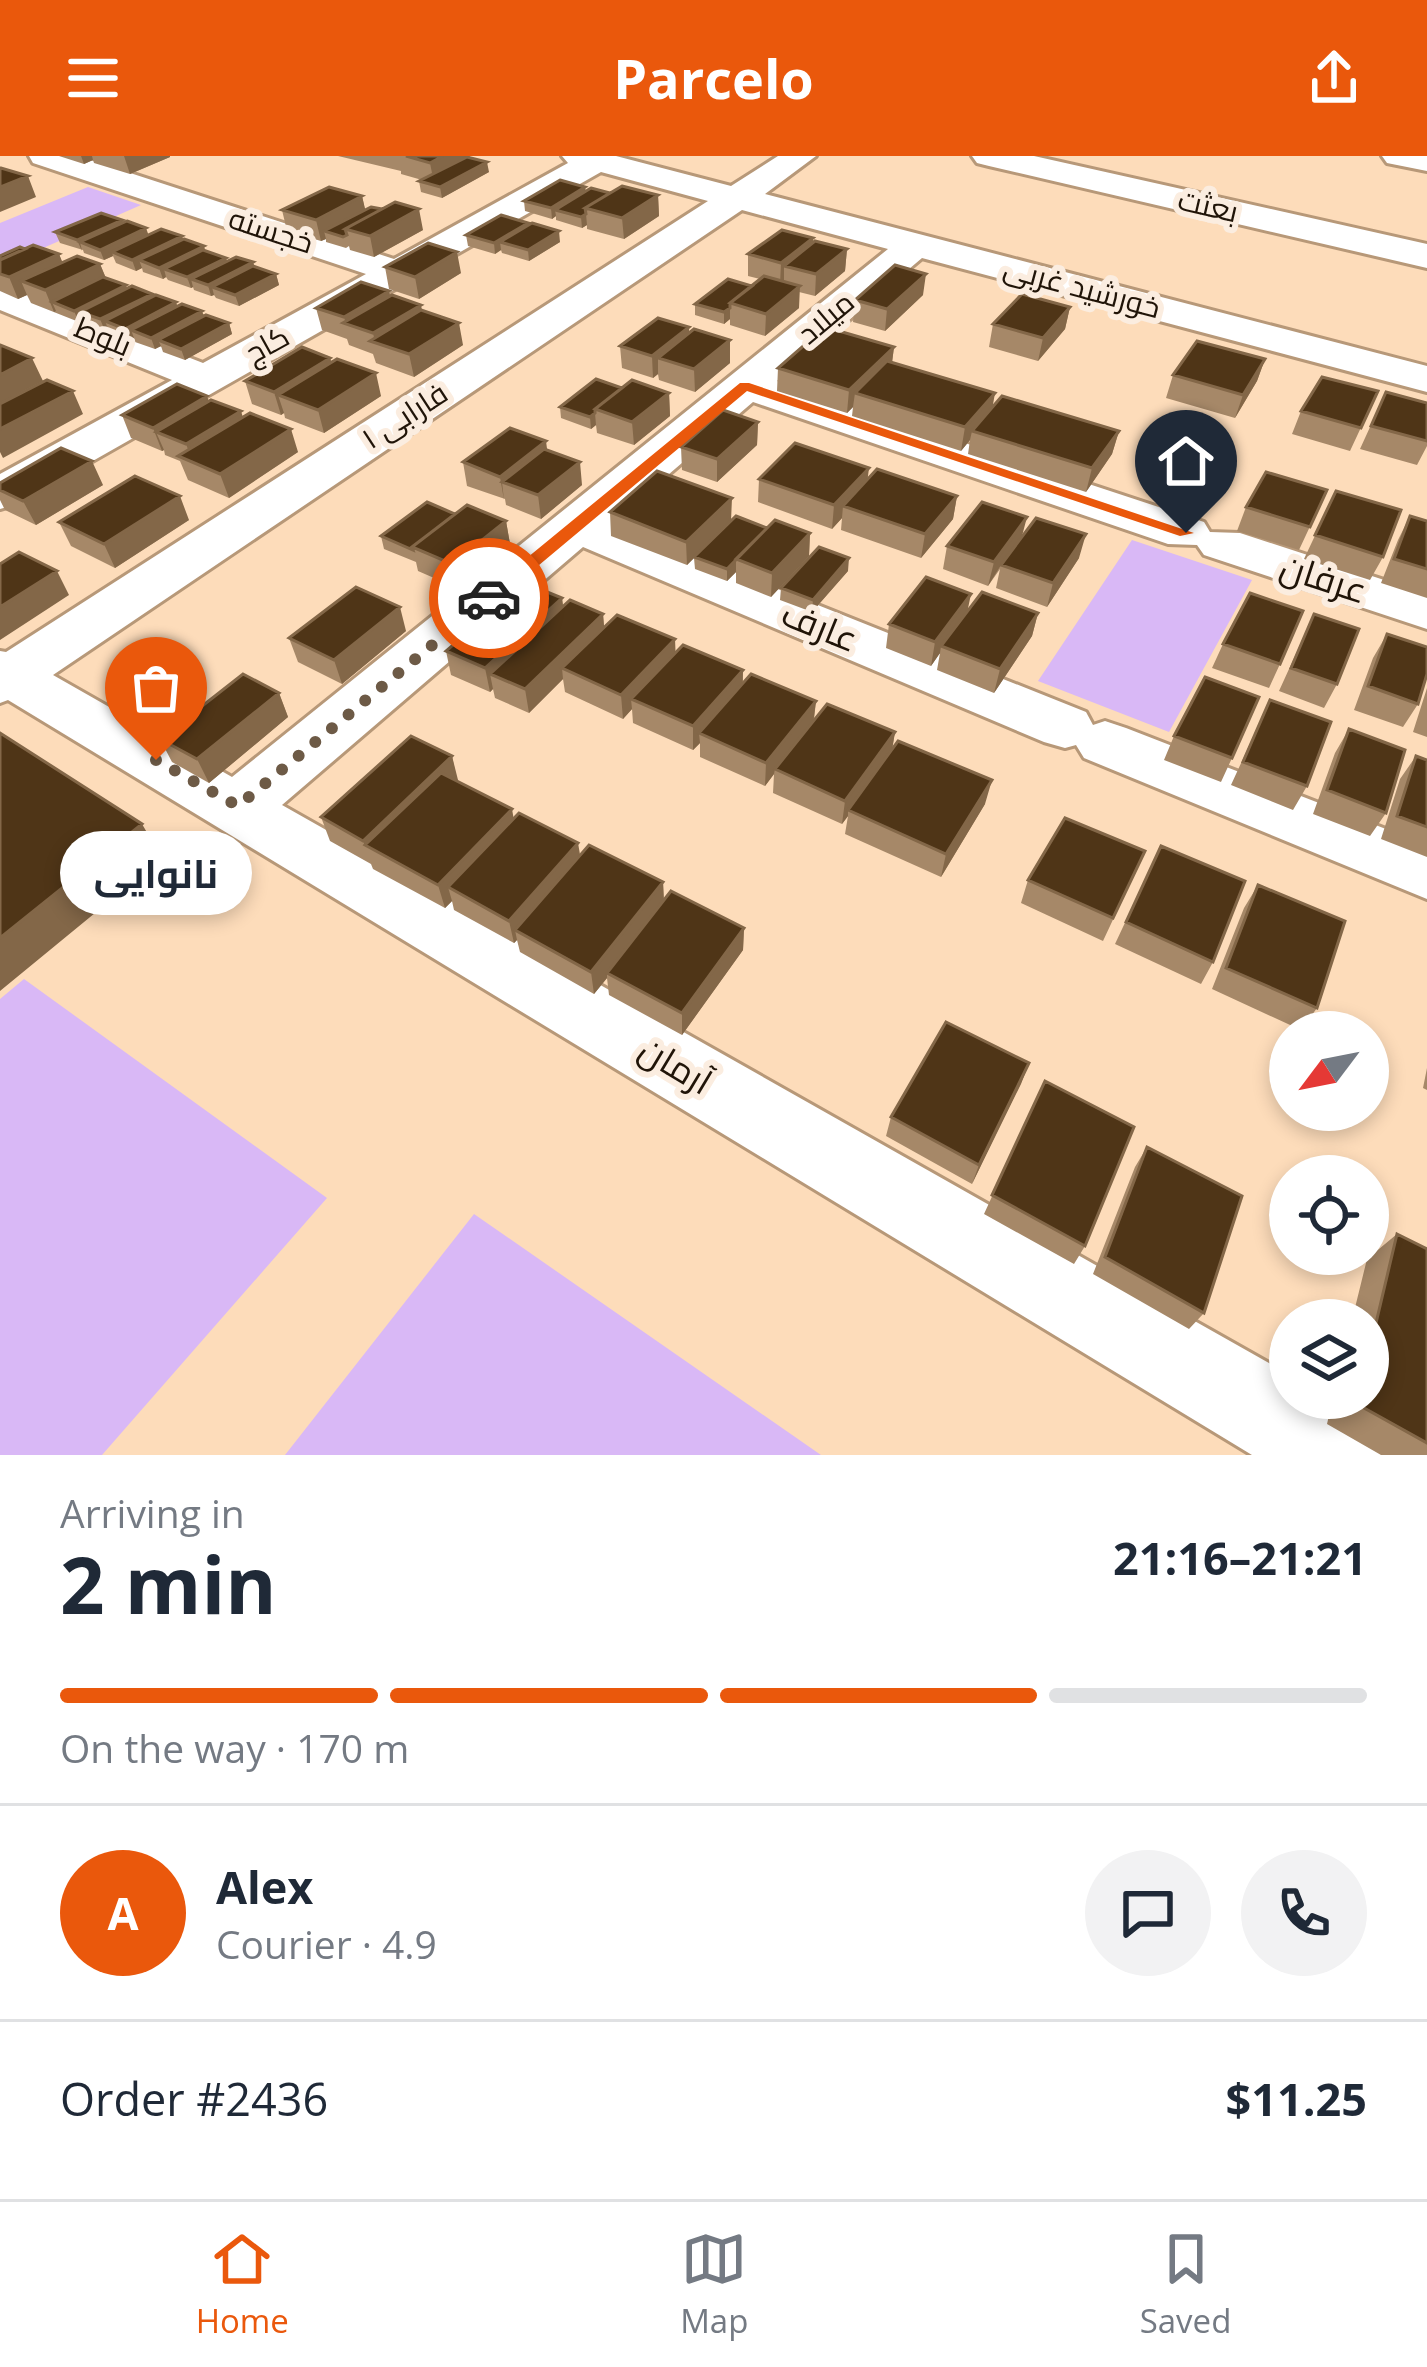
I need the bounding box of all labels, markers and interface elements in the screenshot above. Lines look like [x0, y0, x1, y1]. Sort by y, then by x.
text: Parcelo [613, 41, 814, 115]
icon: menu [60, 45, 126, 111]
icon: share [1301, 45, 1367, 111]
street label: بعثت [1174, 178, 1242, 231]
street label: خجسته [224, 197, 319, 262]
street label: خورشید غربی [999, 246, 1165, 327]
street label: میلاد [788, 281, 862, 353]
street label: بلوط [69, 306, 138, 365]
street label: کاج [237, 315, 296, 373]
street label: فارابی ۱ [353, 372, 455, 458]
pin [1135, 410, 1237, 533]
icon: home [1153, 428, 1219, 494]
courier [429, 538, 549, 658]
street label: عرفان [1274, 541, 1374, 615]
icon: car [456, 565, 522, 631]
street label: عارف [775, 588, 866, 663]
pin [105, 637, 207, 760]
icon: bag [123, 655, 189, 721]
callout: نانوایی [60, 832, 252, 916]
text: نانوایی [94, 846, 218, 899]
north arrow [1269, 1011, 1389, 1131]
map controls [1269, 1011, 1389, 1419]
street label: آرمان [631, 1024, 722, 1106]
button: locate [1269, 1155, 1389, 1275]
button: layers [1269, 1299, 1389, 1419]
text: Arriving in [60, 1486, 245, 1539]
text: 21:16–21:21 [1113, 1527, 1367, 1588]
text: 2 min [60, 1531, 277, 1637]
text: On the way · 170 m [60, 1721, 409, 1774]
button: chat [1085, 1850, 1211, 1976]
button: phone [1241, 1850, 1367, 1976]
text: Alex [216, 1856, 313, 1917]
text: A [107, 1882, 139, 1943]
text: Courier · 4.9 [216, 1917, 437, 1970]
text: Order #2436 [60, 2068, 328, 2129]
text: $11.25 [1226, 2068, 1367, 2129]
tab: Home [196, 2226, 289, 2343]
tab: Map [680, 2226, 748, 2343]
tab: Saved [1140, 2226, 1231, 2343]

